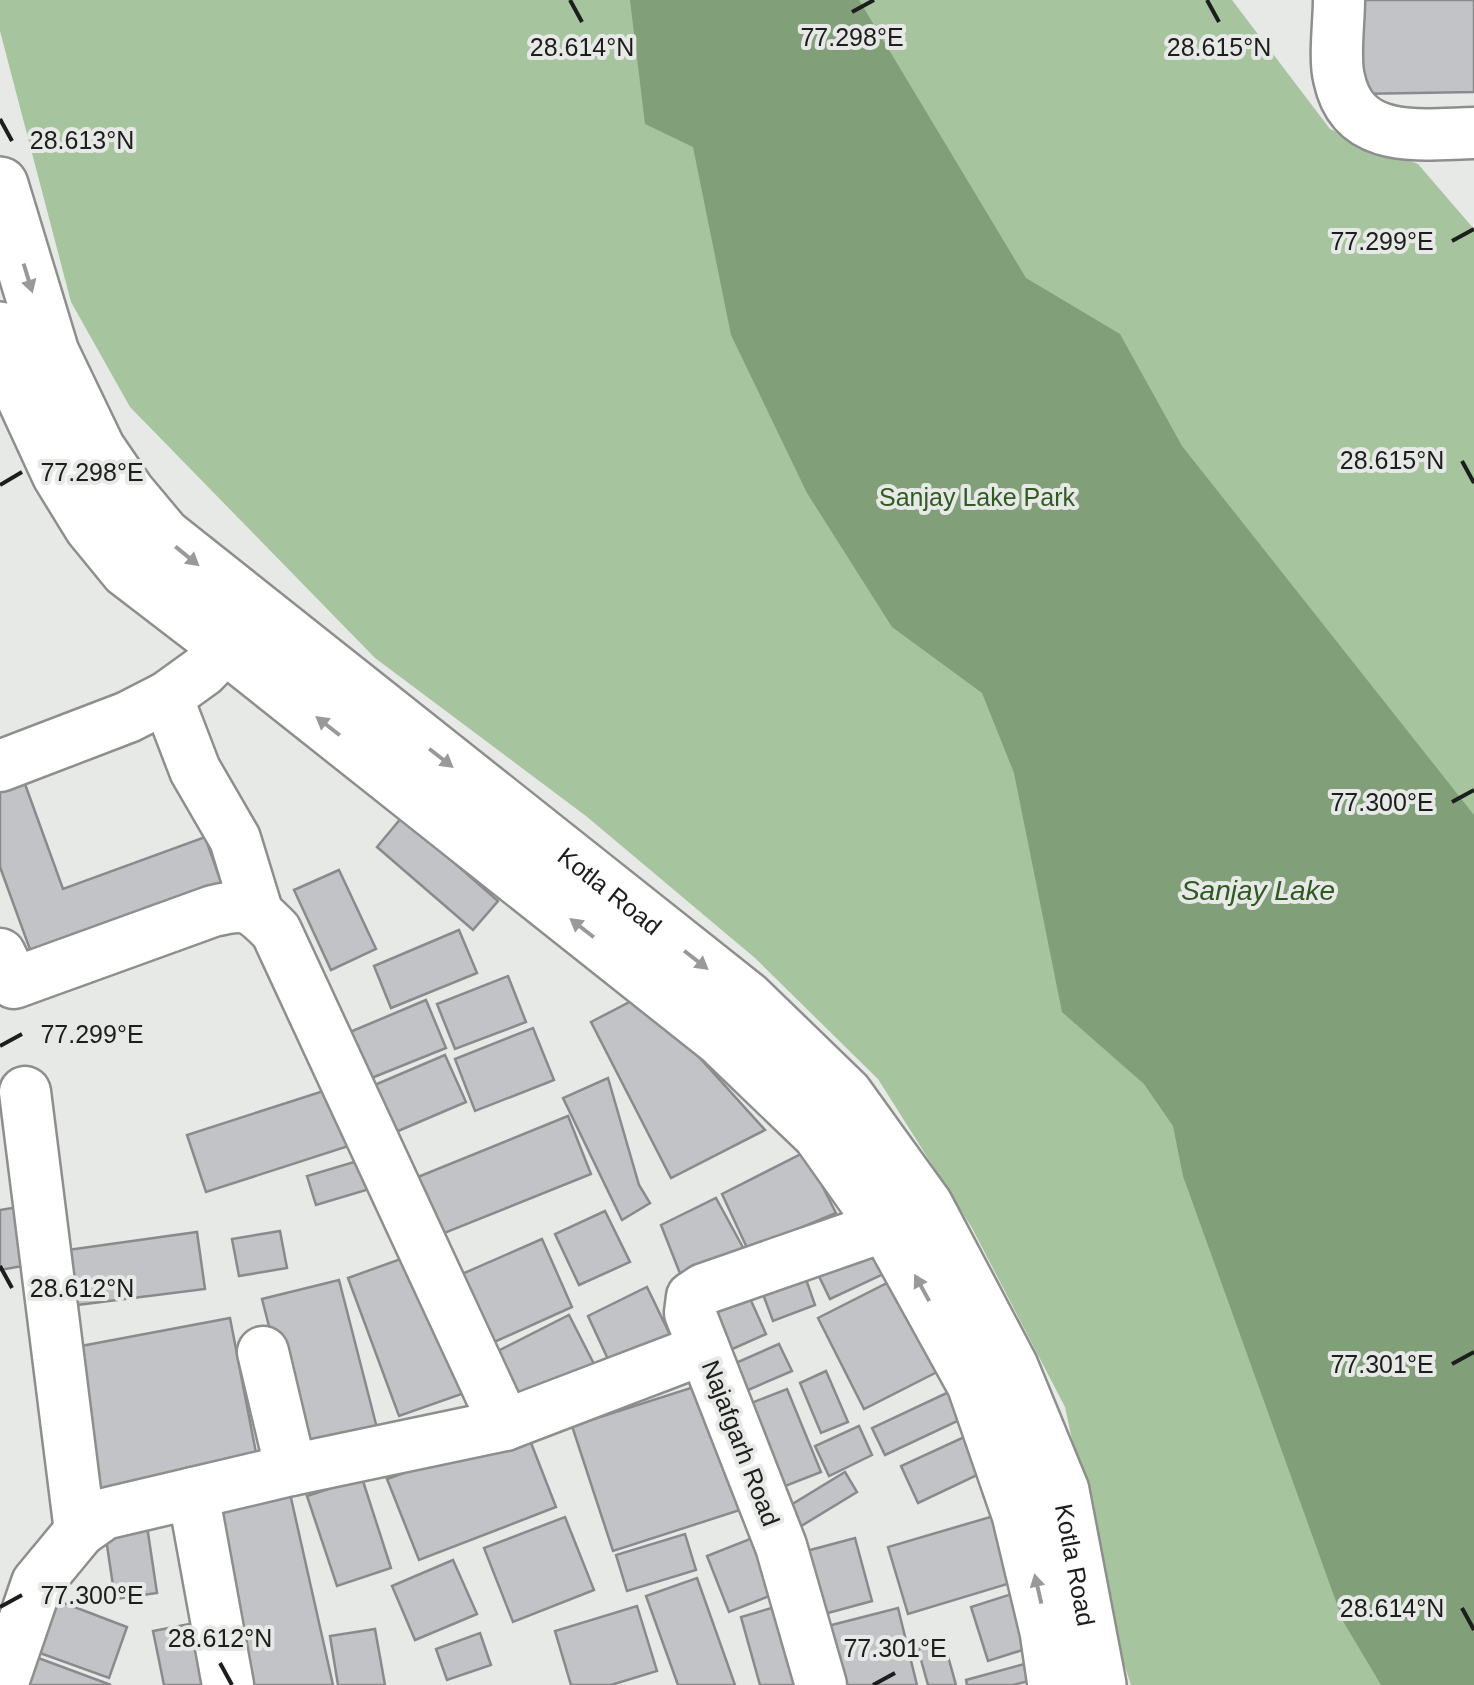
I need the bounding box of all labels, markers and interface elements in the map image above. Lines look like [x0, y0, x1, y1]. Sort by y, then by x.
text: 77.298°E [800, 23, 904, 51]
text: 28.614°N [530, 33, 634, 61]
text: 28.615°N [1167, 33, 1271, 61]
text: 28.613°N [30, 126, 134, 154]
text: 77.299°E [1330, 227, 1434, 255]
one-way arrow [21, 264, 36, 294]
text: 28.615°N [1340, 446, 1444, 474]
text: 77.298°E [40, 458, 144, 486]
park label: Sanjay Lake Park [879, 483, 1075, 511]
one-way arrow [175, 544, 200, 566]
one-way arrow [315, 715, 341, 736]
one-way arrow [429, 747, 454, 768]
text: 77.300°E [1330, 788, 1434, 816]
street label: Kotla Road [553, 841, 667, 940]
water label: Sanjay Lake [1181, 875, 1335, 906]
one-way arrow [569, 918, 595, 939]
one-way arrow [683, 949, 709, 970]
text: 77.299°E [40, 1020, 144, 1048]
text: 28.612°N [30, 1274, 134, 1302]
one-way arrow [913, 1274, 931, 1302]
text: 77.301°E [1330, 1350, 1434, 1378]
street label: Najafgarh Road [697, 1356, 785, 1530]
street label: Kotla Road [1050, 1502, 1100, 1628]
one-way arrow [1030, 1573, 1045, 1604]
text: 77.300°E [40, 1581, 144, 1609]
text: 28.614°N [1340, 1594, 1444, 1622]
text: 28.612°N [168, 1624, 272, 1652]
text: 77.301°E [843, 1634, 947, 1662]

